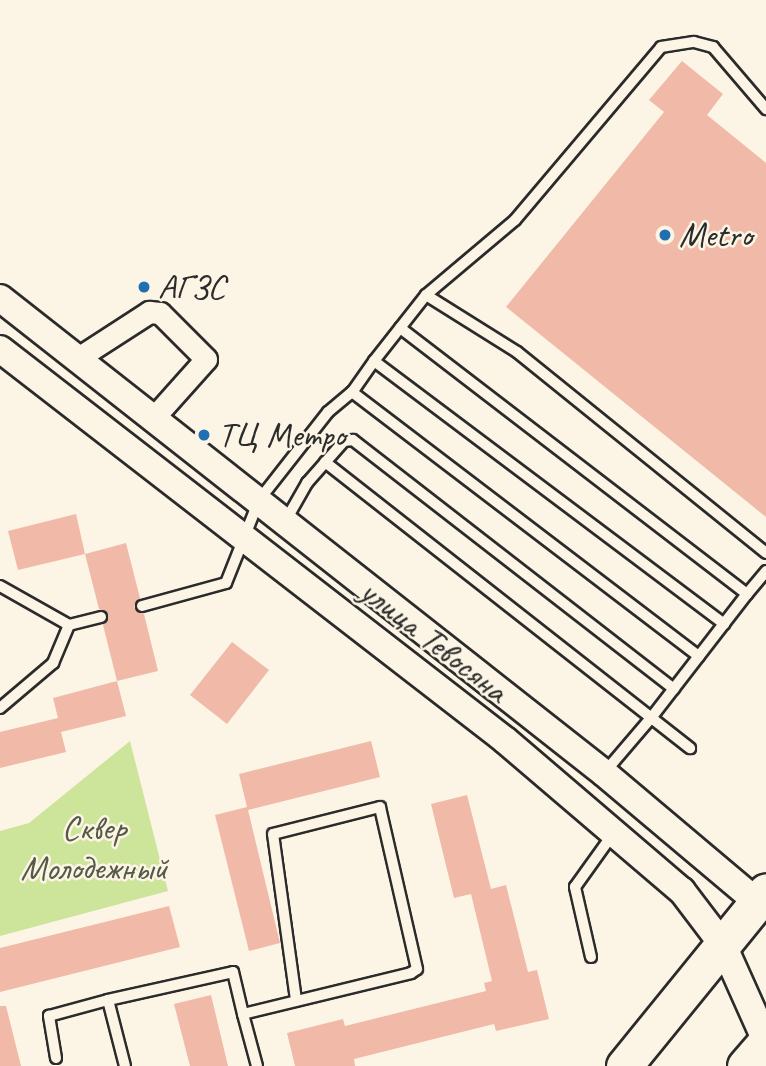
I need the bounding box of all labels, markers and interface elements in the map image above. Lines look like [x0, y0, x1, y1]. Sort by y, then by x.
place label: Metro [679, 214, 752, 256]
marker: Metro [657, 227, 673, 243]
place label: АГЗС [158, 266, 225, 308]
marker: АГЗС [136, 279, 152, 295]
place label: ТЦ Метро [218, 414, 345, 456]
marker: ТЦ Метро [196, 427, 212, 443]
street label: улица Тевосяна [352, 570, 516, 712]
park label: Сквер Молодежный [20, 807, 168, 889]

